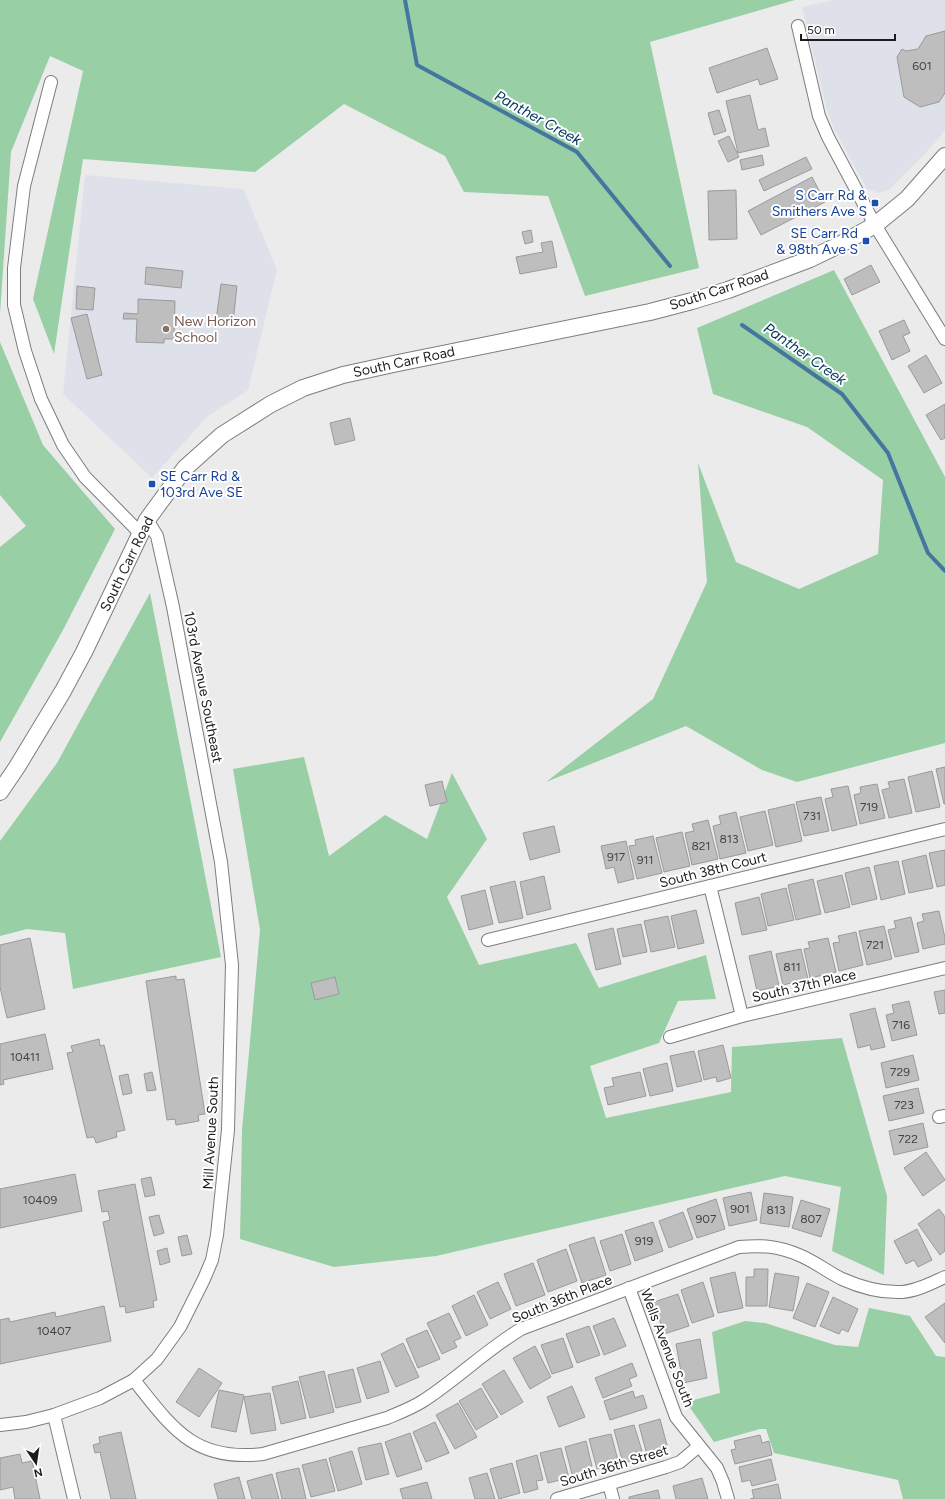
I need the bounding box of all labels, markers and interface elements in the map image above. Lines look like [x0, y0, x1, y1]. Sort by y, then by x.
scale bar [801, 16, 895, 42]
text: 50 m [807, 23, 835, 37]
house number: 601 [912, 59, 932, 73]
water label: Panther Creek [491, 87, 585, 150]
place label: S Carr Rd & Smithers Ave S [772, 187, 867, 220]
marker: S Carr Rd & Smithers Ave S [870, 198, 880, 208]
place label: SE Carr Rd & 98th Ave S [776, 225, 858, 258]
marker: SE Carr Rd & 98th Ave S [861, 236, 871, 246]
street label: South Carr Road [667, 266, 771, 314]
place label: New Horizon School [174, 313, 256, 346]
water label: Panther Creek [760, 319, 850, 389]
marker: New Horizon School [161, 324, 171, 334]
street label: South Carr Road [352, 343, 456, 381]
place label: SE Carr Rd & 103rd Ave SE [160, 468, 243, 501]
marker: SE Carr Rd & 103rd Ave SE [147, 479, 157, 489]
street label: South Carr Road [97, 514, 157, 614]
street label: 103rd Avenue Southeast [180, 610, 226, 764]
house number: 719 [860, 800, 878, 814]
house number: 731 [803, 809, 821, 823]
house number: 813 [720, 832, 738, 846]
house number: 821 [691, 839, 711, 853]
street label: South 38th Court [658, 848, 768, 892]
house number: 917 [607, 850, 626, 864]
house number: 911 [637, 853, 653, 867]
house number: 721 [866, 938, 884, 952]
house number: 811 [783, 960, 801, 974]
street label: South 37th Place [750, 966, 858, 1006]
house number: 716 [892, 1018, 910, 1032]
house number: 10411 [10, 1050, 40, 1064]
house number: 729 [890, 1065, 910, 1079]
street label: Mill Avenue South [200, 1076, 222, 1190]
house number: 723 [894, 1098, 914, 1112]
house number: 722 [898, 1132, 918, 1146]
house number: 10409 [23, 1193, 57, 1207]
house number: 901 [730, 1202, 750, 1216]
house number: 813 [767, 1203, 785, 1217]
house number: 907 [696, 1212, 717, 1226]
house number: 807 [800, 1212, 822, 1226]
house number: 919 [635, 1234, 653, 1248]
street label: South 36th Place [509, 1271, 615, 1327]
street label: Wells Avenue South [637, 1287, 697, 1410]
house number: 10407 [37, 1324, 72, 1338]
street label: South 36th Street [558, 1441, 670, 1491]
north arrow [16, 1443, 56, 1483]
text: N [33, 1465, 44, 1480]

